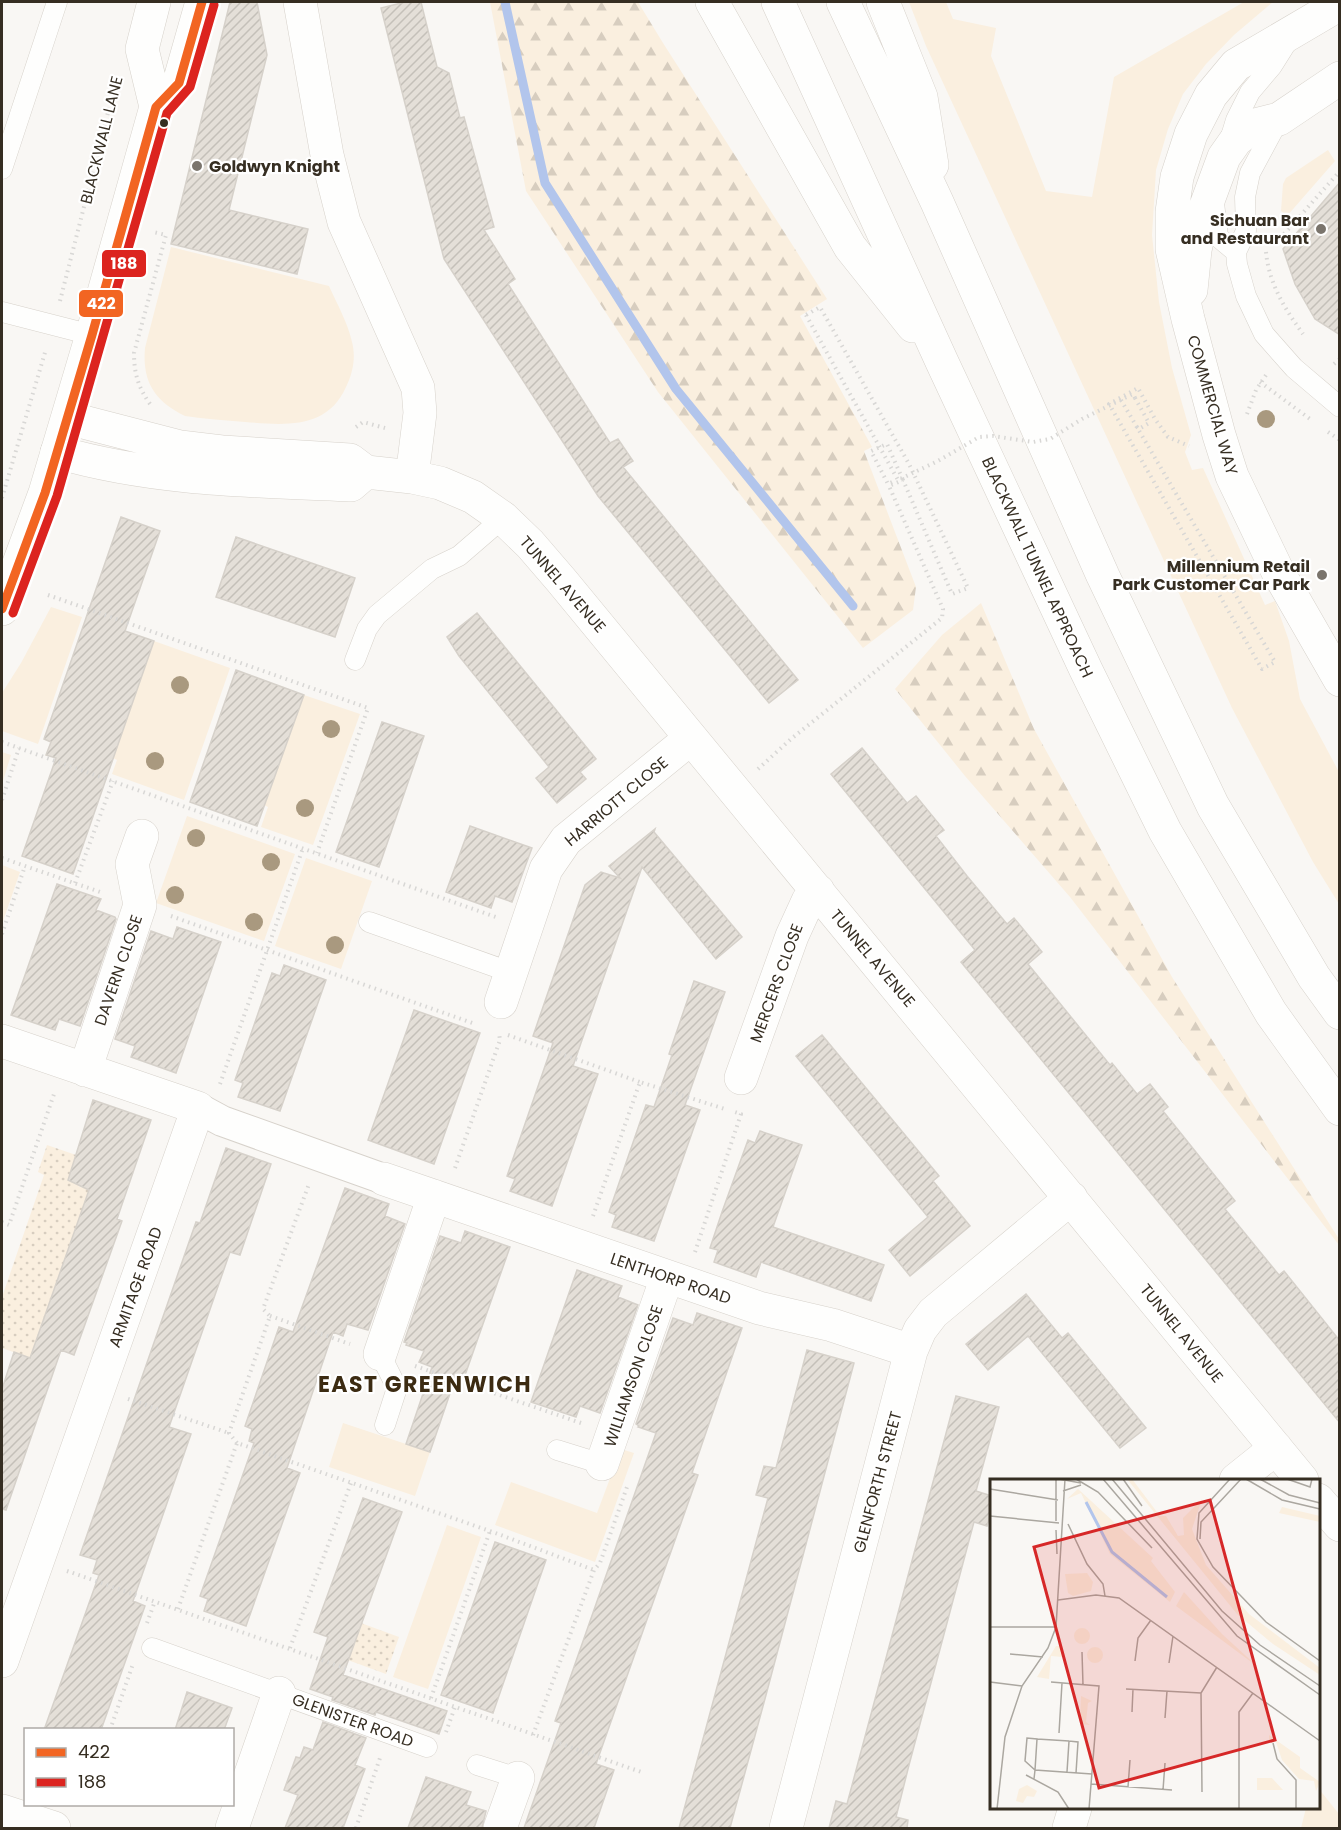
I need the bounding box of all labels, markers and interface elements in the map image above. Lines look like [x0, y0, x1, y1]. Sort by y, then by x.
street label: BLACKWALL LANE [74, 74, 129, 207]
unlabelled marker [158, 117, 170, 129]
place label: Goldwyn Knight [209, 155, 340, 178]
marker: Goldwyn Knight [190, 159, 204, 173]
place label: Sichuan Bar and Restaurant [1181, 209, 1309, 250]
marker: Sichuan Bar and Restaurant [1314, 222, 1328, 236]
line badge: 188 [101, 249, 147, 278]
text: 188 [111, 252, 137, 275]
line badge: 422 [78, 289, 124, 318]
text: 422 [86, 292, 116, 315]
street label: COMMERCIAL WAY [1182, 333, 1244, 478]
street label: BLACKWALL TUNNEL APPROACH [976, 453, 1099, 681]
street label: TUNNEL AVENUE [514, 531, 611, 638]
place label: Millennium Retail Park Customer Car Park [1113, 555, 1310, 596]
marker: Millennium Retail Park Customer Car Park [1315, 568, 1329, 582]
street label: HARRIOTT CLOSE [560, 751, 673, 852]
street label: TUNNEL AVENUE [825, 904, 920, 1012]
street label: DAVERN CLOSE [89, 912, 148, 1029]
street label: MERCERS CLOSE [744, 920, 809, 1046]
street label: ARMITAGE ROAD [103, 1224, 168, 1351]
street label: LENTHORP ROAD [607, 1247, 734, 1310]
street label: TUNNEL AVENUE [1134, 1279, 1229, 1388]
street label: WILLIAMSON CLOSE [598, 1302, 669, 1450]
district label: EAST GREENWICH [318, 1369, 532, 1400]
street label: GLENFORTH STREET [847, 1408, 908, 1556]
inset map [990, 1479, 1320, 1809]
street label: GLENISTER ROAD [289, 1688, 417, 1753]
legend [24, 1728, 234, 1806]
text: 422 [78, 1739, 110, 1764]
text: 188 [78, 1769, 106, 1794]

